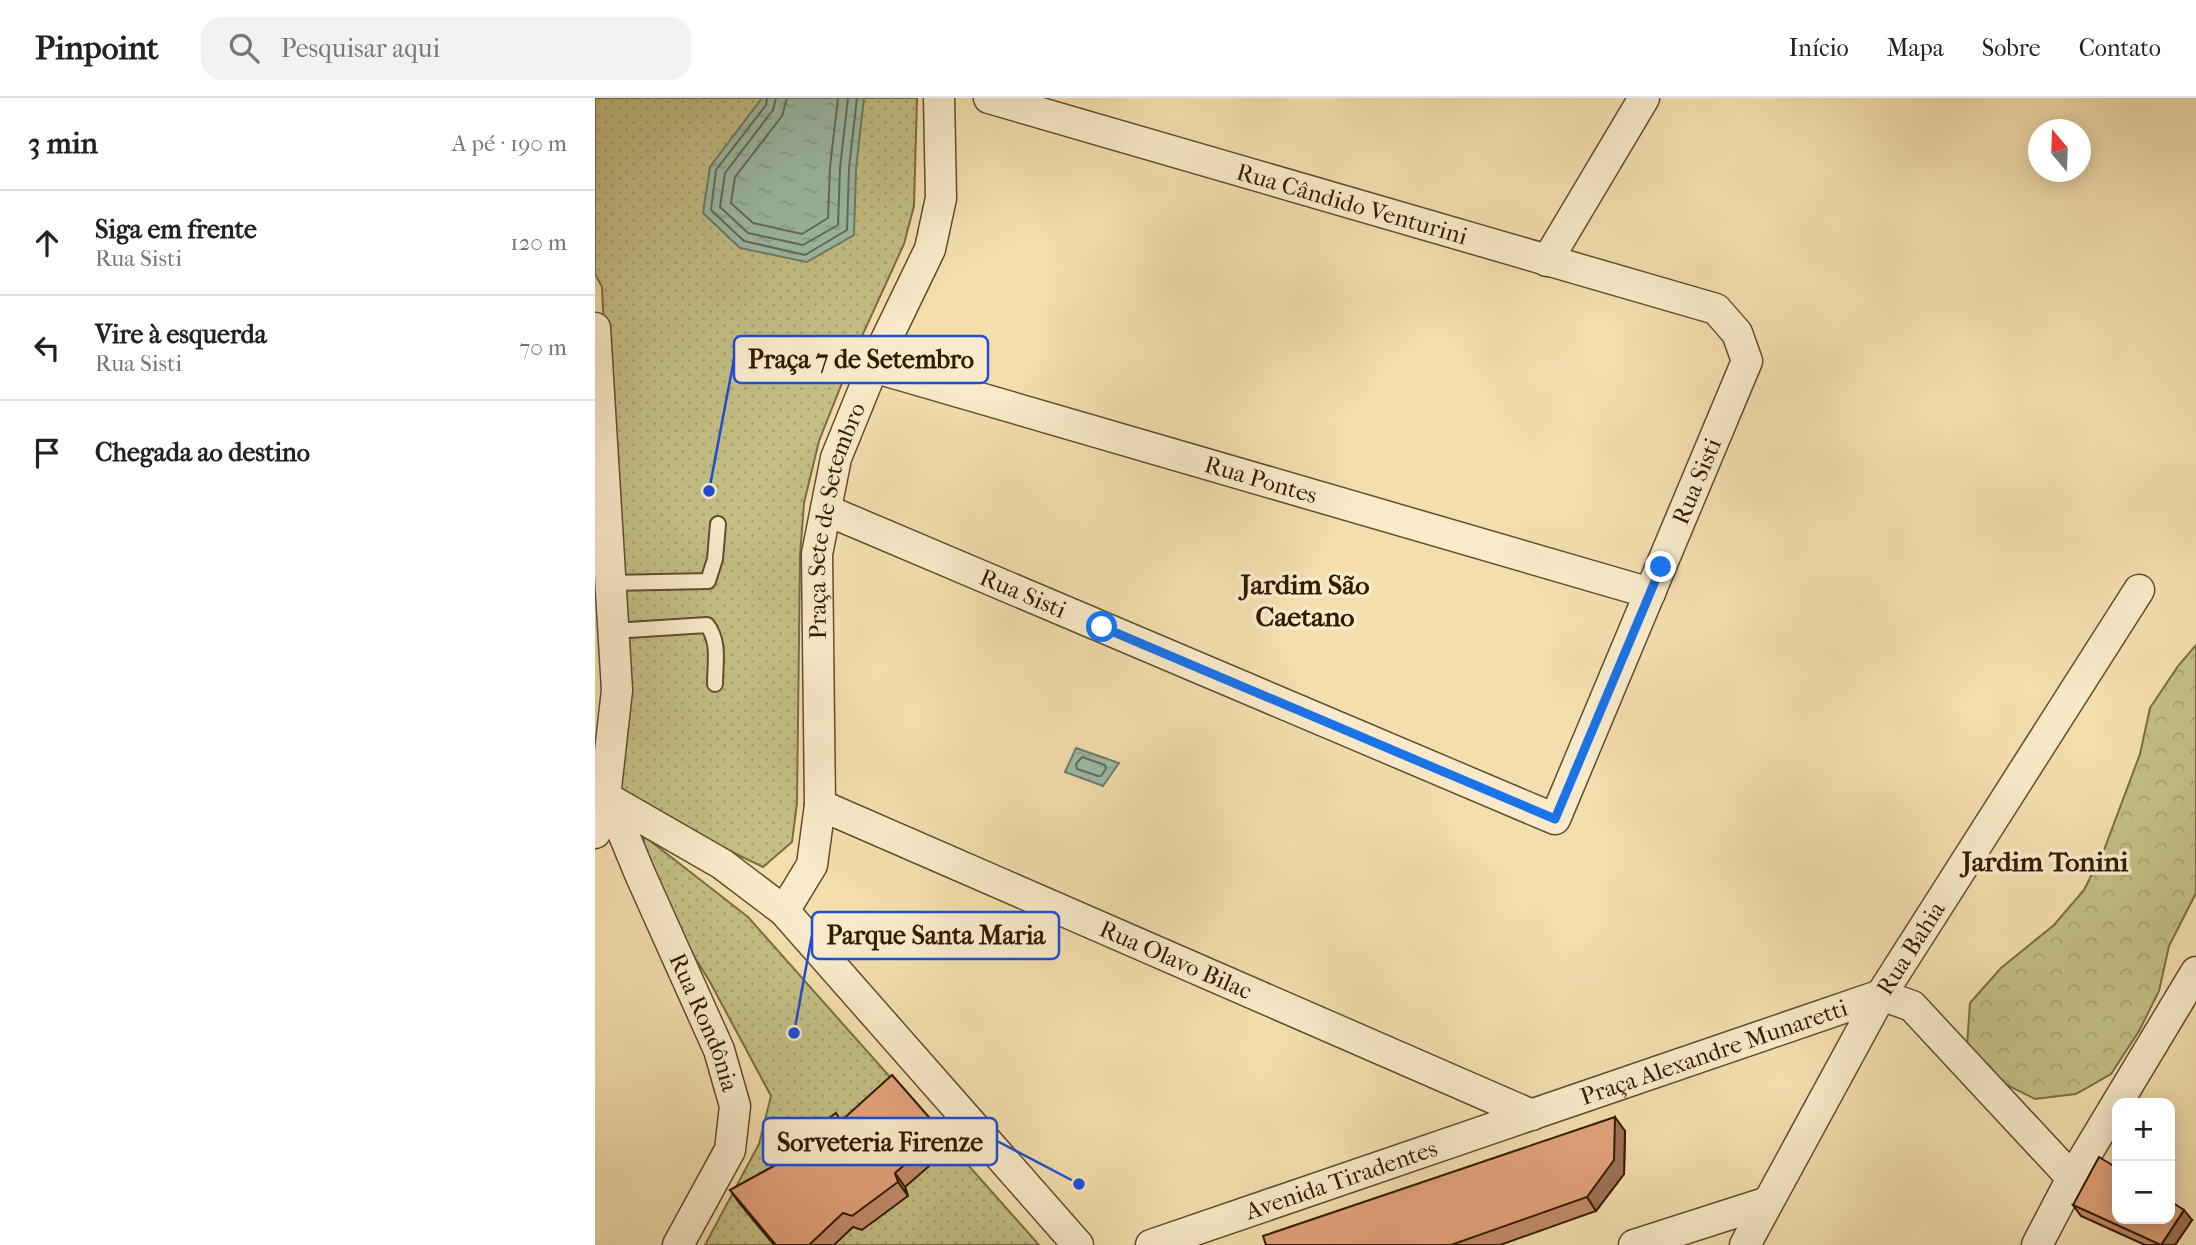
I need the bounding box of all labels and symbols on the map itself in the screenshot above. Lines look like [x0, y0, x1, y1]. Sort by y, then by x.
north arrow [2028, 119, 2091, 182]
street label: Rua Cândido Venturini [1233, 158, 1471, 250]
callout: Praça 7 de Setembro [734, 336, 988, 383]
text: Praça 7 de Setembro [748, 344, 974, 376]
street label: Praça Sete de Setembro [803, 398, 871, 640]
street label: Rua Sisti [1666, 434, 1727, 529]
street label: Rua Pontes [1201, 450, 1321, 510]
route end [1645, 551, 1676, 582]
street label: Rua Sisti [976, 563, 1070, 624]
district label: Jardim São Caetano [1238, 568, 1369, 633]
route start [1086, 611, 1117, 642]
district label: Jardim Tonini [1959, 845, 2129, 878]
street label: Rua Bahia [1871, 896, 1951, 1000]
callout: Parque Santa Maria [812, 912, 1059, 959]
street label: Rua Olavo Bilac [1095, 914, 1256, 1005]
text: Parque Santa Maria [827, 920, 1046, 951]
street label: Rua Rondônia [663, 949, 744, 1096]
street label: Praça Alexandre Munaretti [1577, 994, 1851, 1111]
callout: Sorveteria Firenze [763, 1118, 997, 1165]
text: Sorveteria Firenze [777, 1127, 983, 1158]
street label: Avenida Tiradentes [1241, 1134, 1441, 1226]

